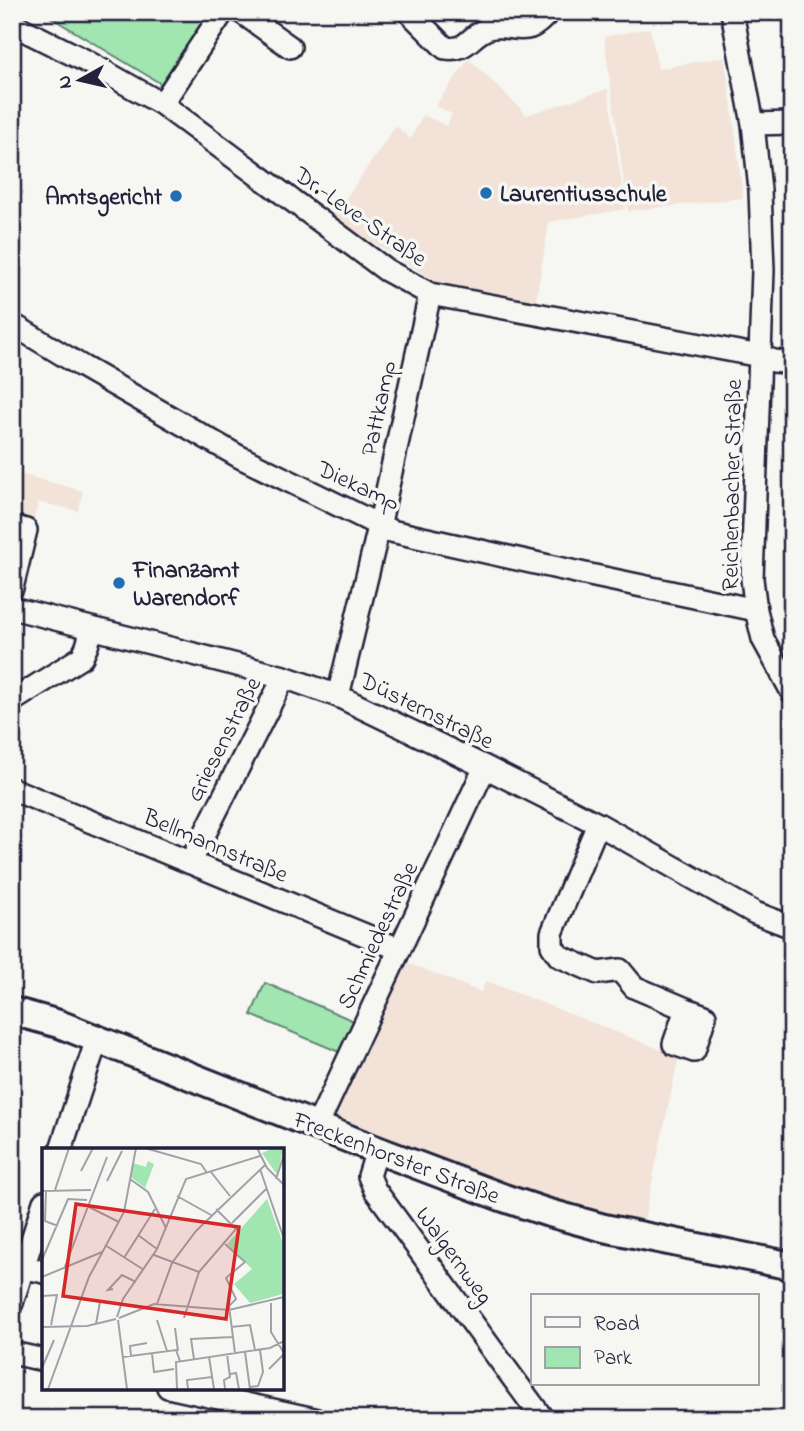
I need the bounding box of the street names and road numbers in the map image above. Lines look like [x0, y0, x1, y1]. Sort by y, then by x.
street label: Dr.-Leve-Straße [285, 159, 433, 277]
street label: Pattkamp [353, 358, 408, 459]
street label: Reichenbacher Straße [714, 378, 753, 591]
street label: Diekamp [310, 452, 405, 522]
street label: Düsternstraße [352, 664, 499, 760]
street label: Griesenstraße [179, 671, 272, 809]
street label: Bellmannstraße [136, 801, 293, 894]
street label: Schmiedestraße [330, 856, 429, 1016]
street label: Freckenhorster Straße [287, 1103, 505, 1215]
street label: Walgernweg [405, 1200, 501, 1313]

